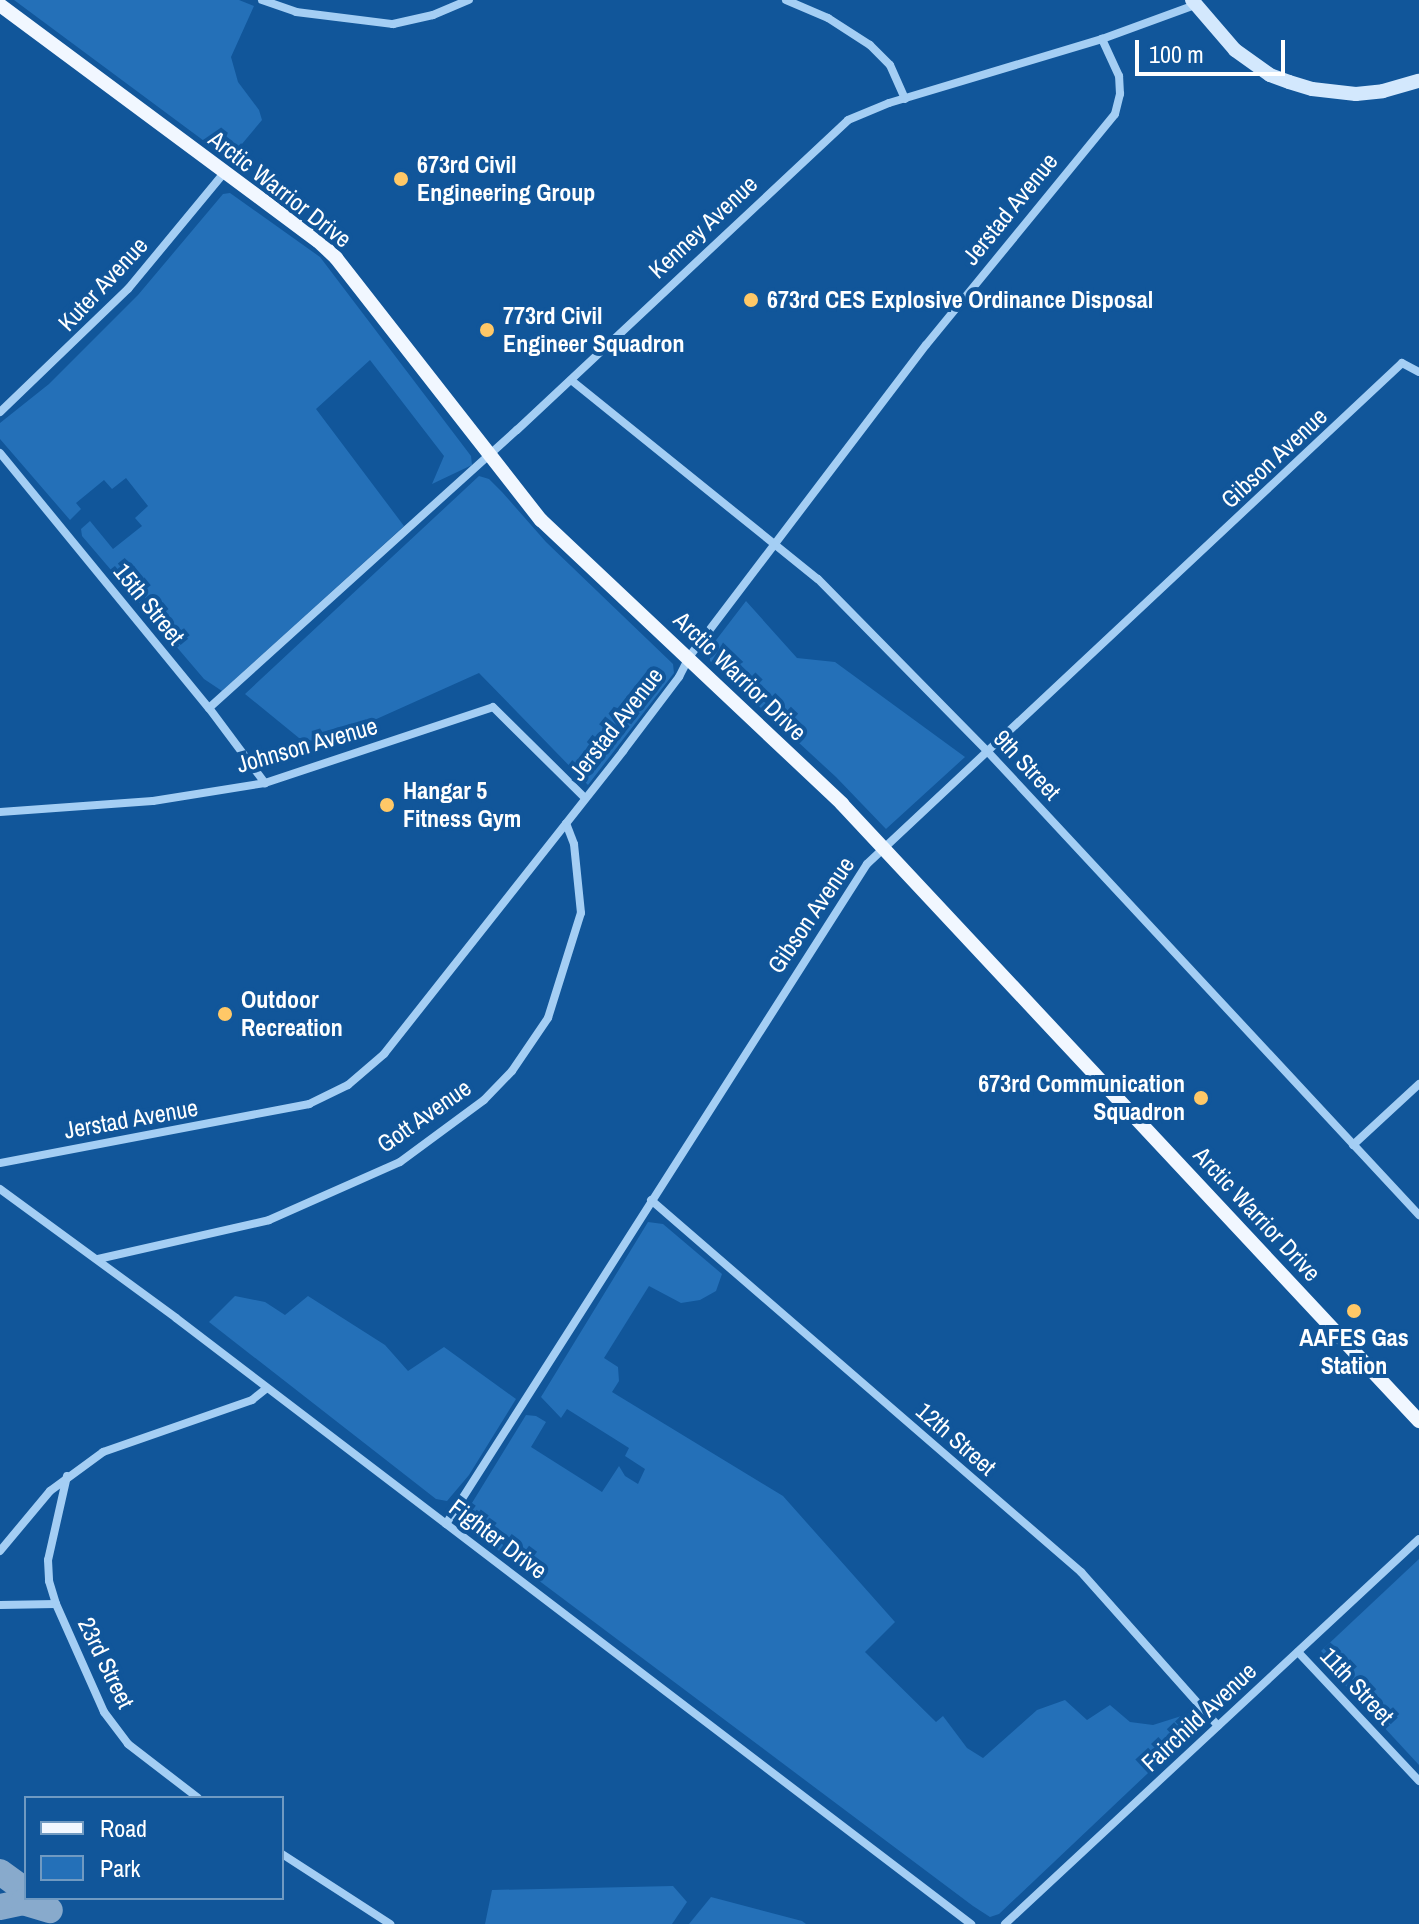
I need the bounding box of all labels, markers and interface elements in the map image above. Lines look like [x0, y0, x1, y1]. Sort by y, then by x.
scale bar [1139, 24, 1289, 74]
text: 100 m [1149, 38, 1204, 70]
street label: Arctic Warrior Drive [203, 124, 357, 254]
street label: Jerstad Avenue [956, 147, 1064, 271]
place label: 673rd Civil Engineering Group [417, 151, 595, 207]
street label: Kenney Avenue [642, 169, 764, 285]
marker: 673rd Civil Engineering Group [392, 170, 410, 188]
street label: Kuter Avenue [52, 231, 154, 337]
place label: 673rd CES Explosive Ordinance Disposal [767, 286, 1153, 314]
marker: 673rd CES Explosive Ordinance Disposal [742, 291, 760, 309]
place label: 773rd Civil Engineer Squadron [503, 302, 685, 358]
marker: 773rd Civil Engineer Squadron [478, 321, 496, 339]
street label: Gibson Avenue [1215, 401, 1333, 515]
street label: 15th Street [108, 558, 190, 650]
street label: Arctic Warrior Drive [668, 606, 812, 746]
street label: Jerstad Avenue [563, 661, 669, 787]
street label: Johnson Avenue [233, 711, 381, 779]
street label: 9th Street [987, 724, 1067, 806]
place label: Hangar 5 Fitness Gym [403, 777, 521, 833]
marker: Hangar 5 Fitness Gym [378, 796, 396, 814]
street label: Gibson Avenue [761, 851, 861, 979]
place label: Outdoor Recreation [241, 986, 343, 1042]
marker: Outdoor Recreation [216, 1005, 234, 1023]
place label: 673rd Communication Squadron [978, 1070, 1185, 1126]
street label: Gott Avenue [371, 1073, 477, 1159]
marker: 673rd Communication Squadron [1192, 1089, 1210, 1107]
street label: Jerstad Avenue [61, 1093, 201, 1145]
street label: Arctic Warrior Drive [1187, 1141, 1327, 1287]
marker: AAFES Gas Station [1345, 1302, 1363, 1320]
place label: AAFES Gas Station [1299, 1324, 1409, 1380]
street label: 12th Street [910, 1397, 1002, 1481]
street label: Fighter Drive [443, 1493, 553, 1585]
street label: 23rd Street [72, 1613, 140, 1713]
street label: 11th Street [1314, 1641, 1400, 1731]
street label: Fairchild Avenue [1135, 1656, 1263, 1778]
legend [24, 1796, 284, 1900]
text: Road [100, 1812, 147, 1844]
text: Park [100, 1852, 140, 1884]

